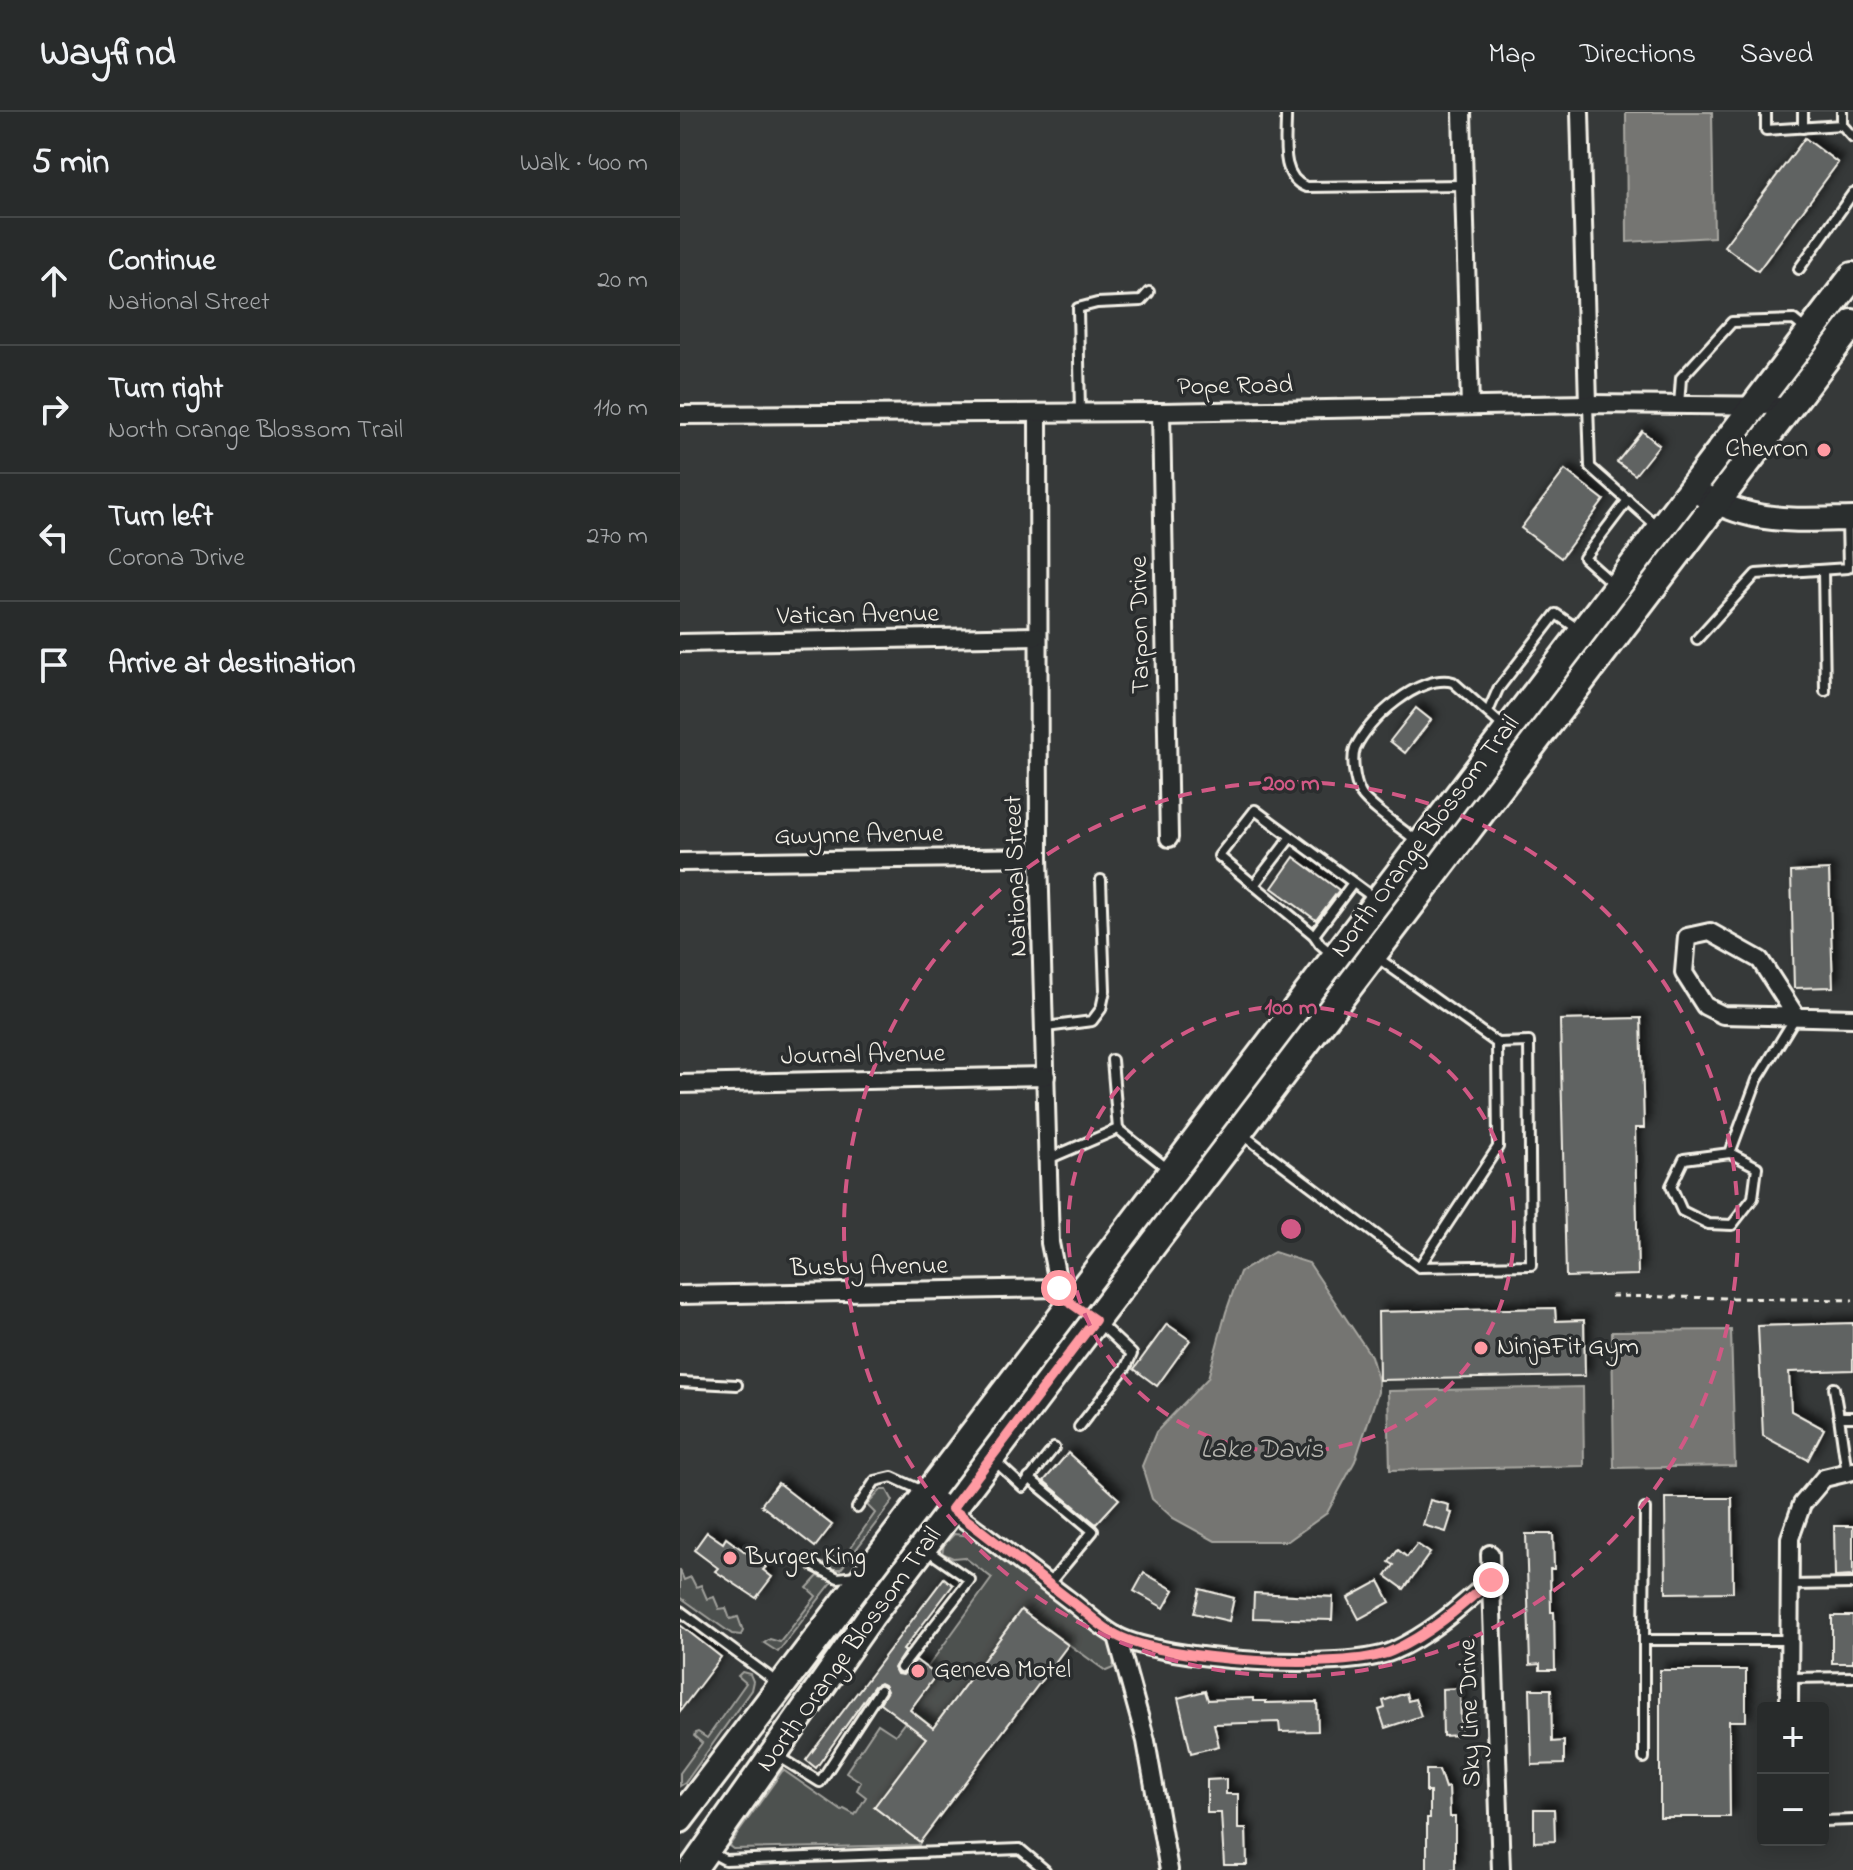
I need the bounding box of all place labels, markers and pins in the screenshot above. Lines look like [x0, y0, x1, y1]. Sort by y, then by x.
place label: Chevron [1725, 431, 1808, 469]
marker: Chevron [1815, 441, 1833, 459]
centre of rings [1277, 1215, 1305, 1243]
place label: NinjaFit Gym [1497, 1329, 1639, 1367]
marker: NinjaFit Gym [1472, 1339, 1490, 1357]
place label: Burger King [745, 1539, 866, 1577]
marker: Burger King [721, 1549, 739, 1567]
place label: Geneva Motel [934, 1652, 1071, 1690]
marker: Geneva Motel [909, 1662, 927, 1680]

